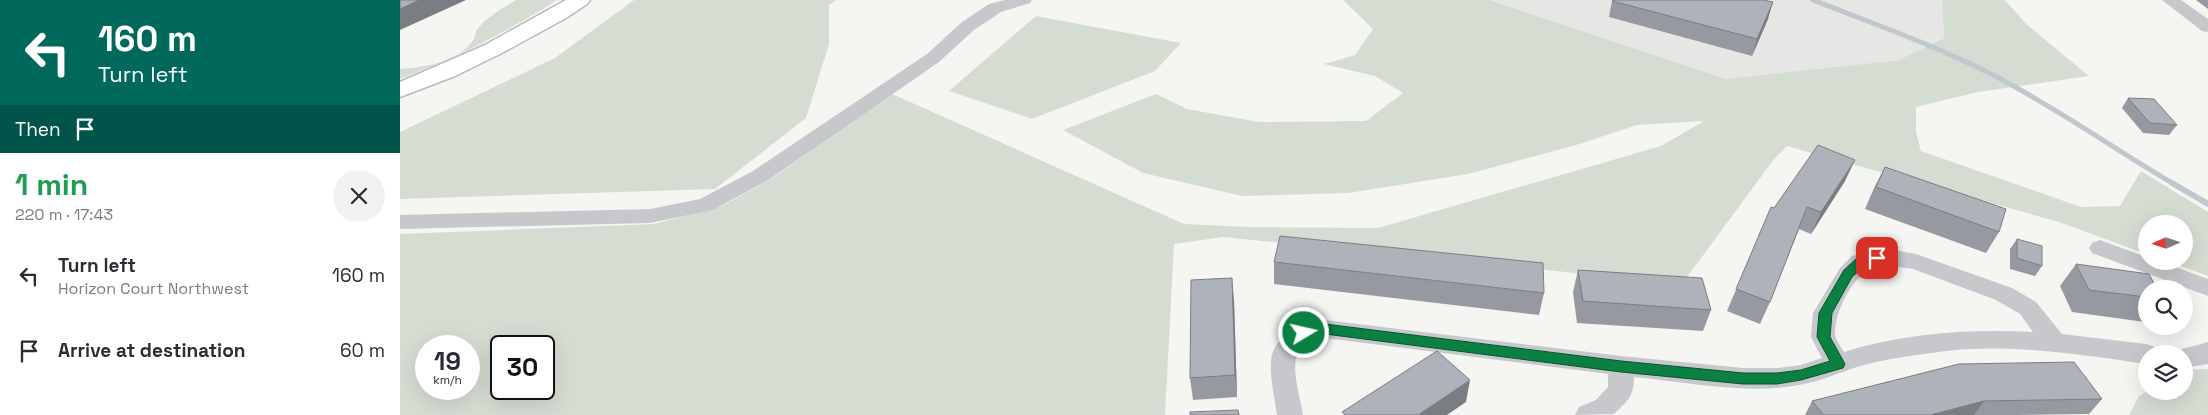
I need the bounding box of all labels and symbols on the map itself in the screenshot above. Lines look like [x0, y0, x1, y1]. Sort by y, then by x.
north arrow [2138, 215, 2192, 270]
pin [1856, 237, 1898, 279]
position arrow [1277, 306, 1329, 358]
speed limit sign: 30 [490, 335, 555, 400]

